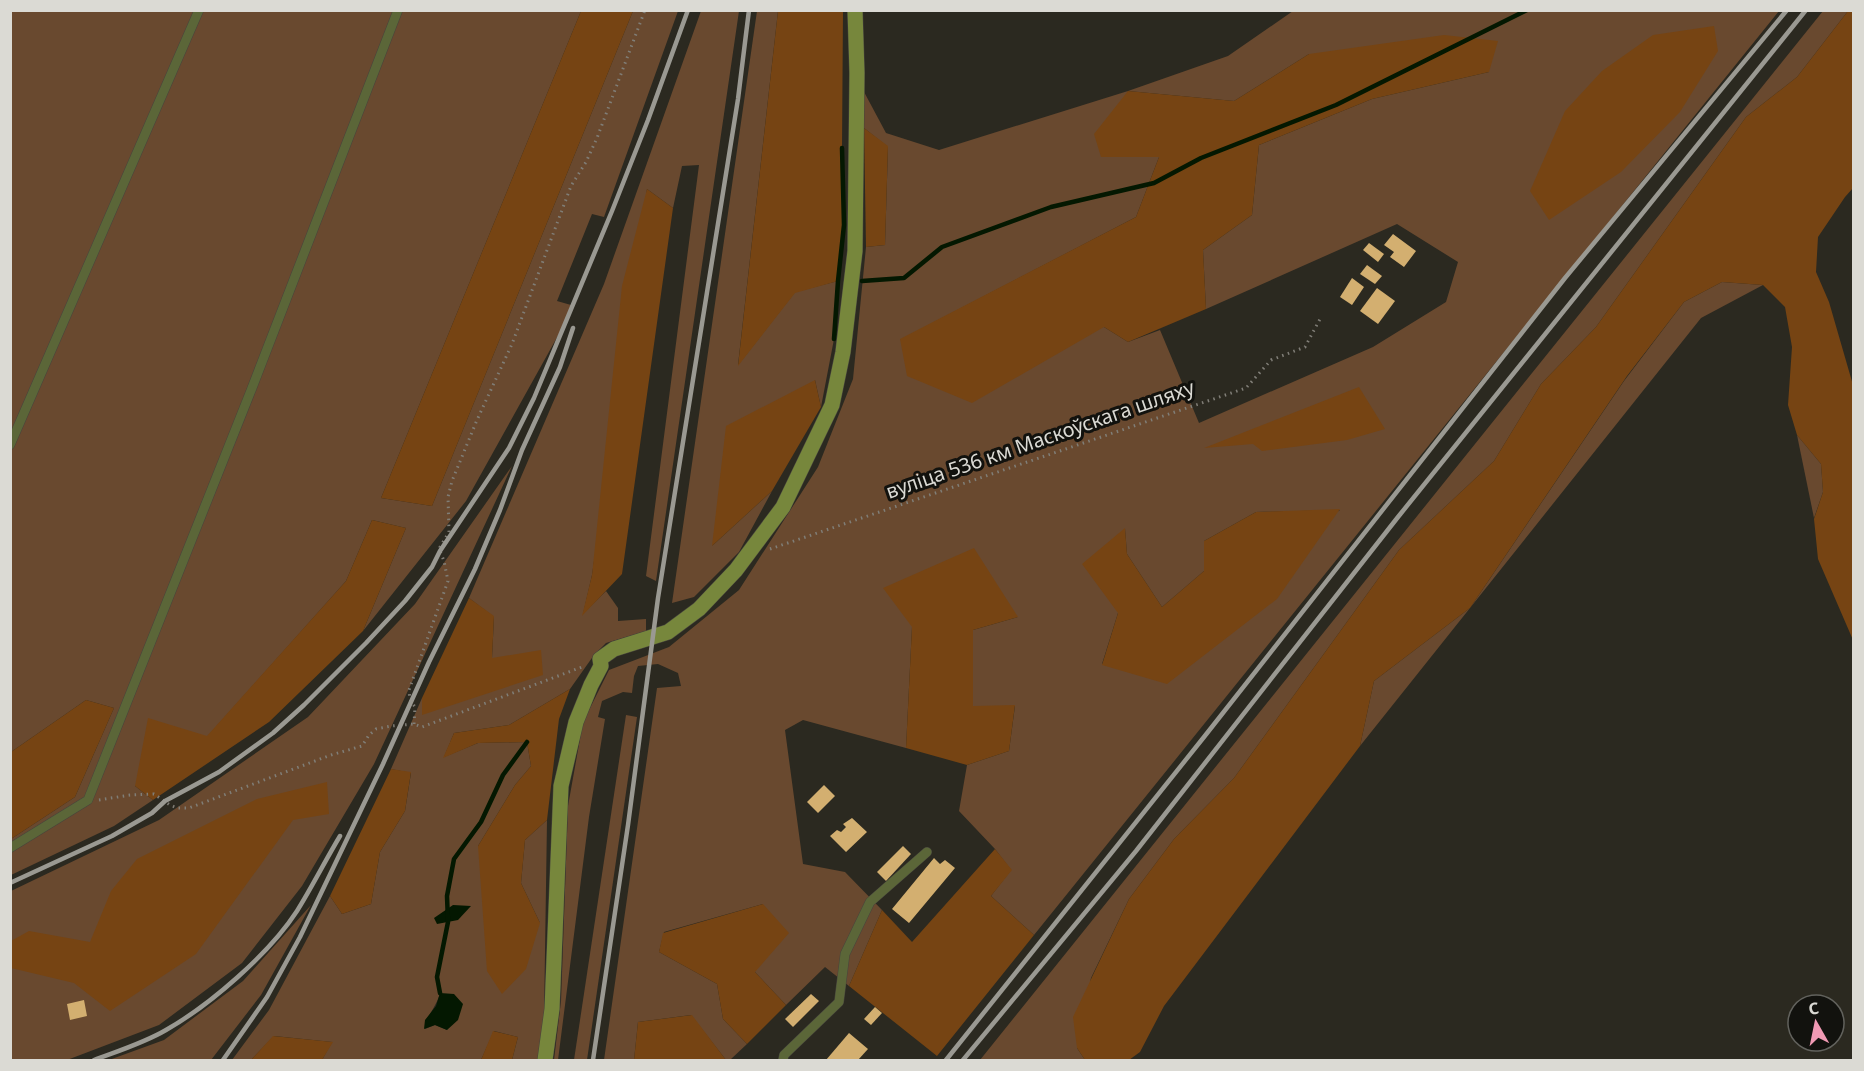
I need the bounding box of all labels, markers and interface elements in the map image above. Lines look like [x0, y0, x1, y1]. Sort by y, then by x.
street label: вуліца 536 км Маскоўскага шляху [882, 373, 1199, 505]
north arrow [1786, 993, 1846, 1053]
text: С [1807, 997, 1820, 1020]

